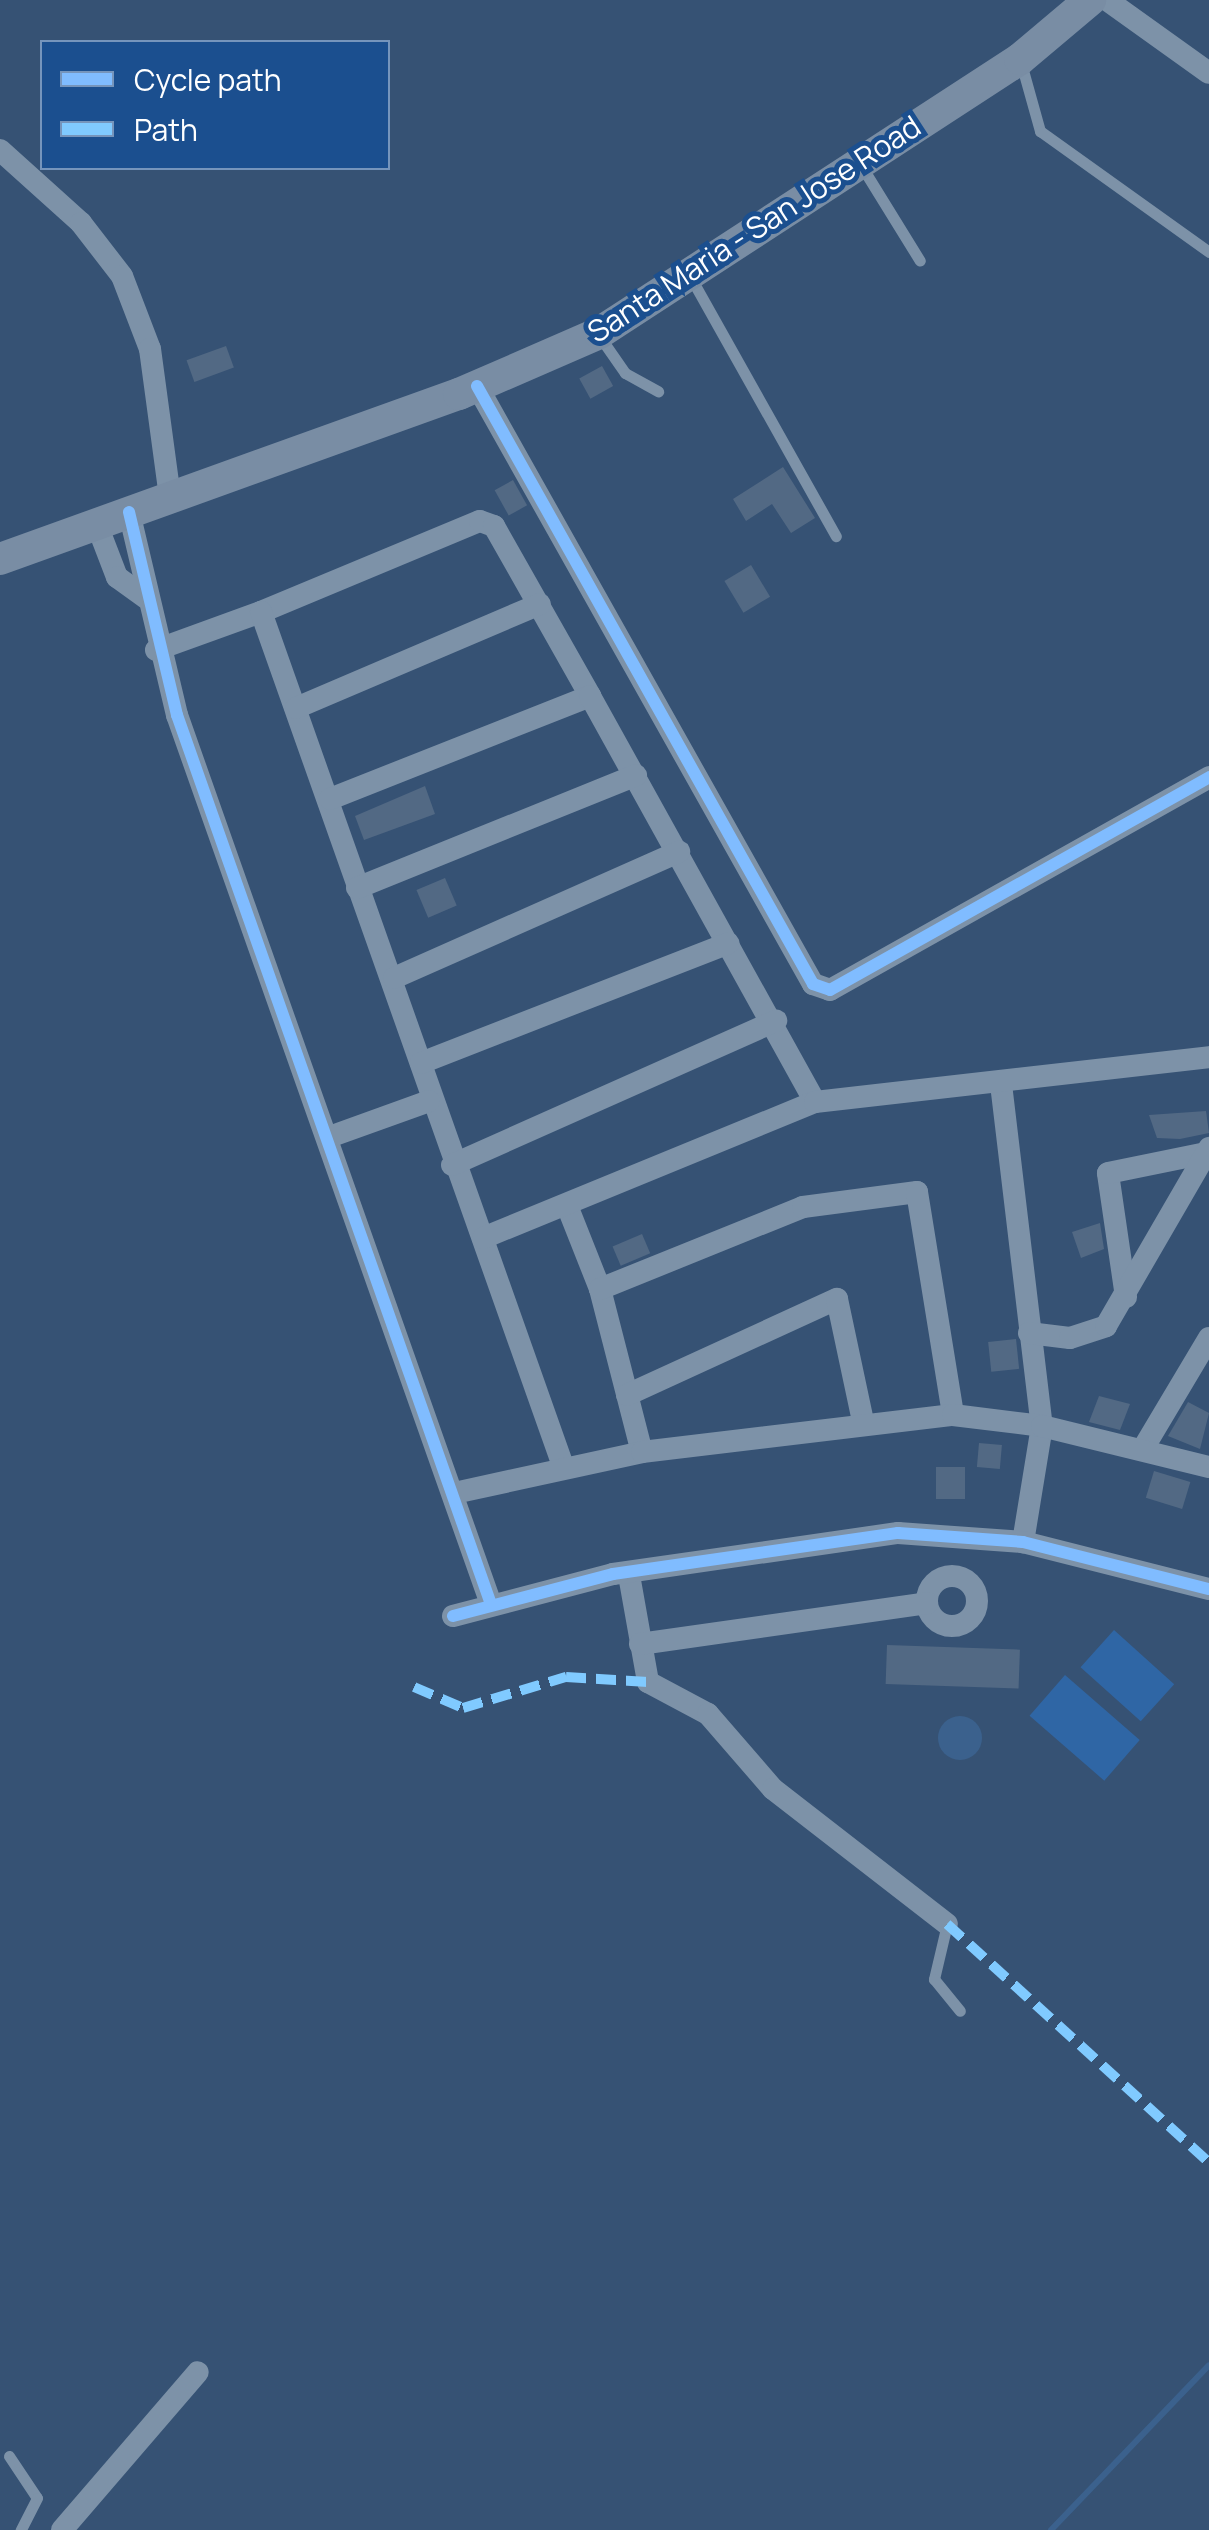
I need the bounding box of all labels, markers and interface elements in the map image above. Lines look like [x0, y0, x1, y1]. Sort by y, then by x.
legend [40, 40, 390, 170]
text: Cycle path [134, 59, 282, 100]
street label: Santa Maria - San Jose Road [581, 108, 927, 350]
text: Path [134, 109, 198, 150]

